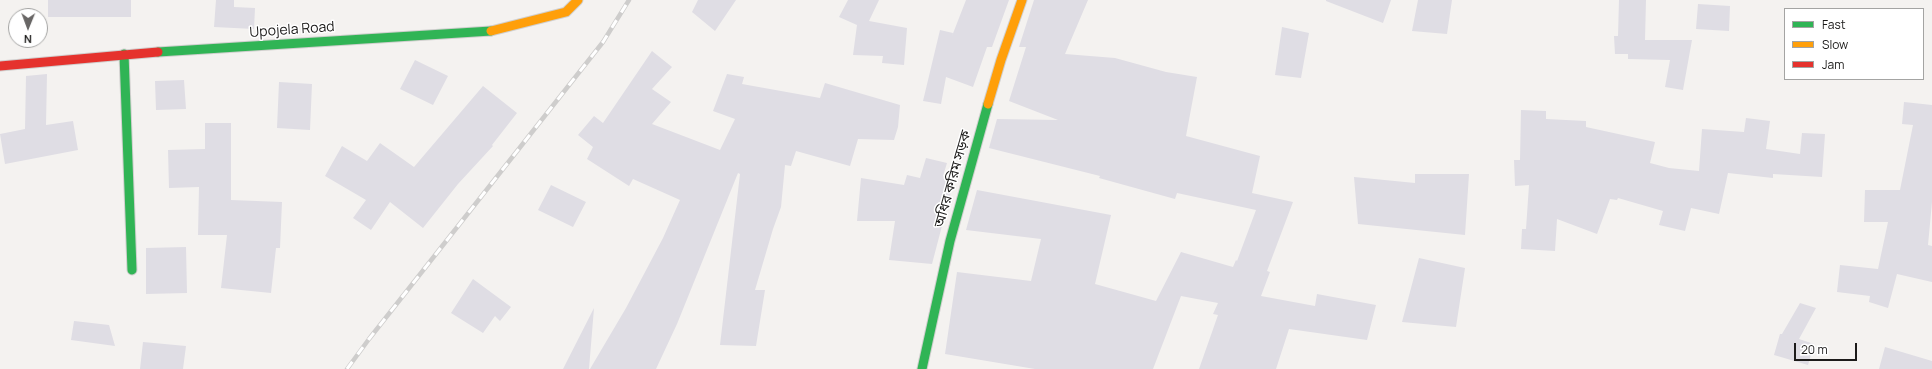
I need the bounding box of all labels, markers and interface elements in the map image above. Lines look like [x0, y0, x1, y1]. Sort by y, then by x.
north arrow [8, 8, 48, 48]
legend [1784, 8, 1924, 80]
text: Fast [1822, 16, 1846, 33]
street label: Upojela Road [249, 19, 335, 41]
text: N [24, 32, 32, 47]
text: Slow [1822, 36, 1848, 53]
text: Jam [1822, 56, 1844, 73]
street label: অধির করিম সড়ক [931, 128, 975, 230]
scale bar [1796, 335, 1859, 361]
text: 20 m [1801, 341, 1828, 358]

